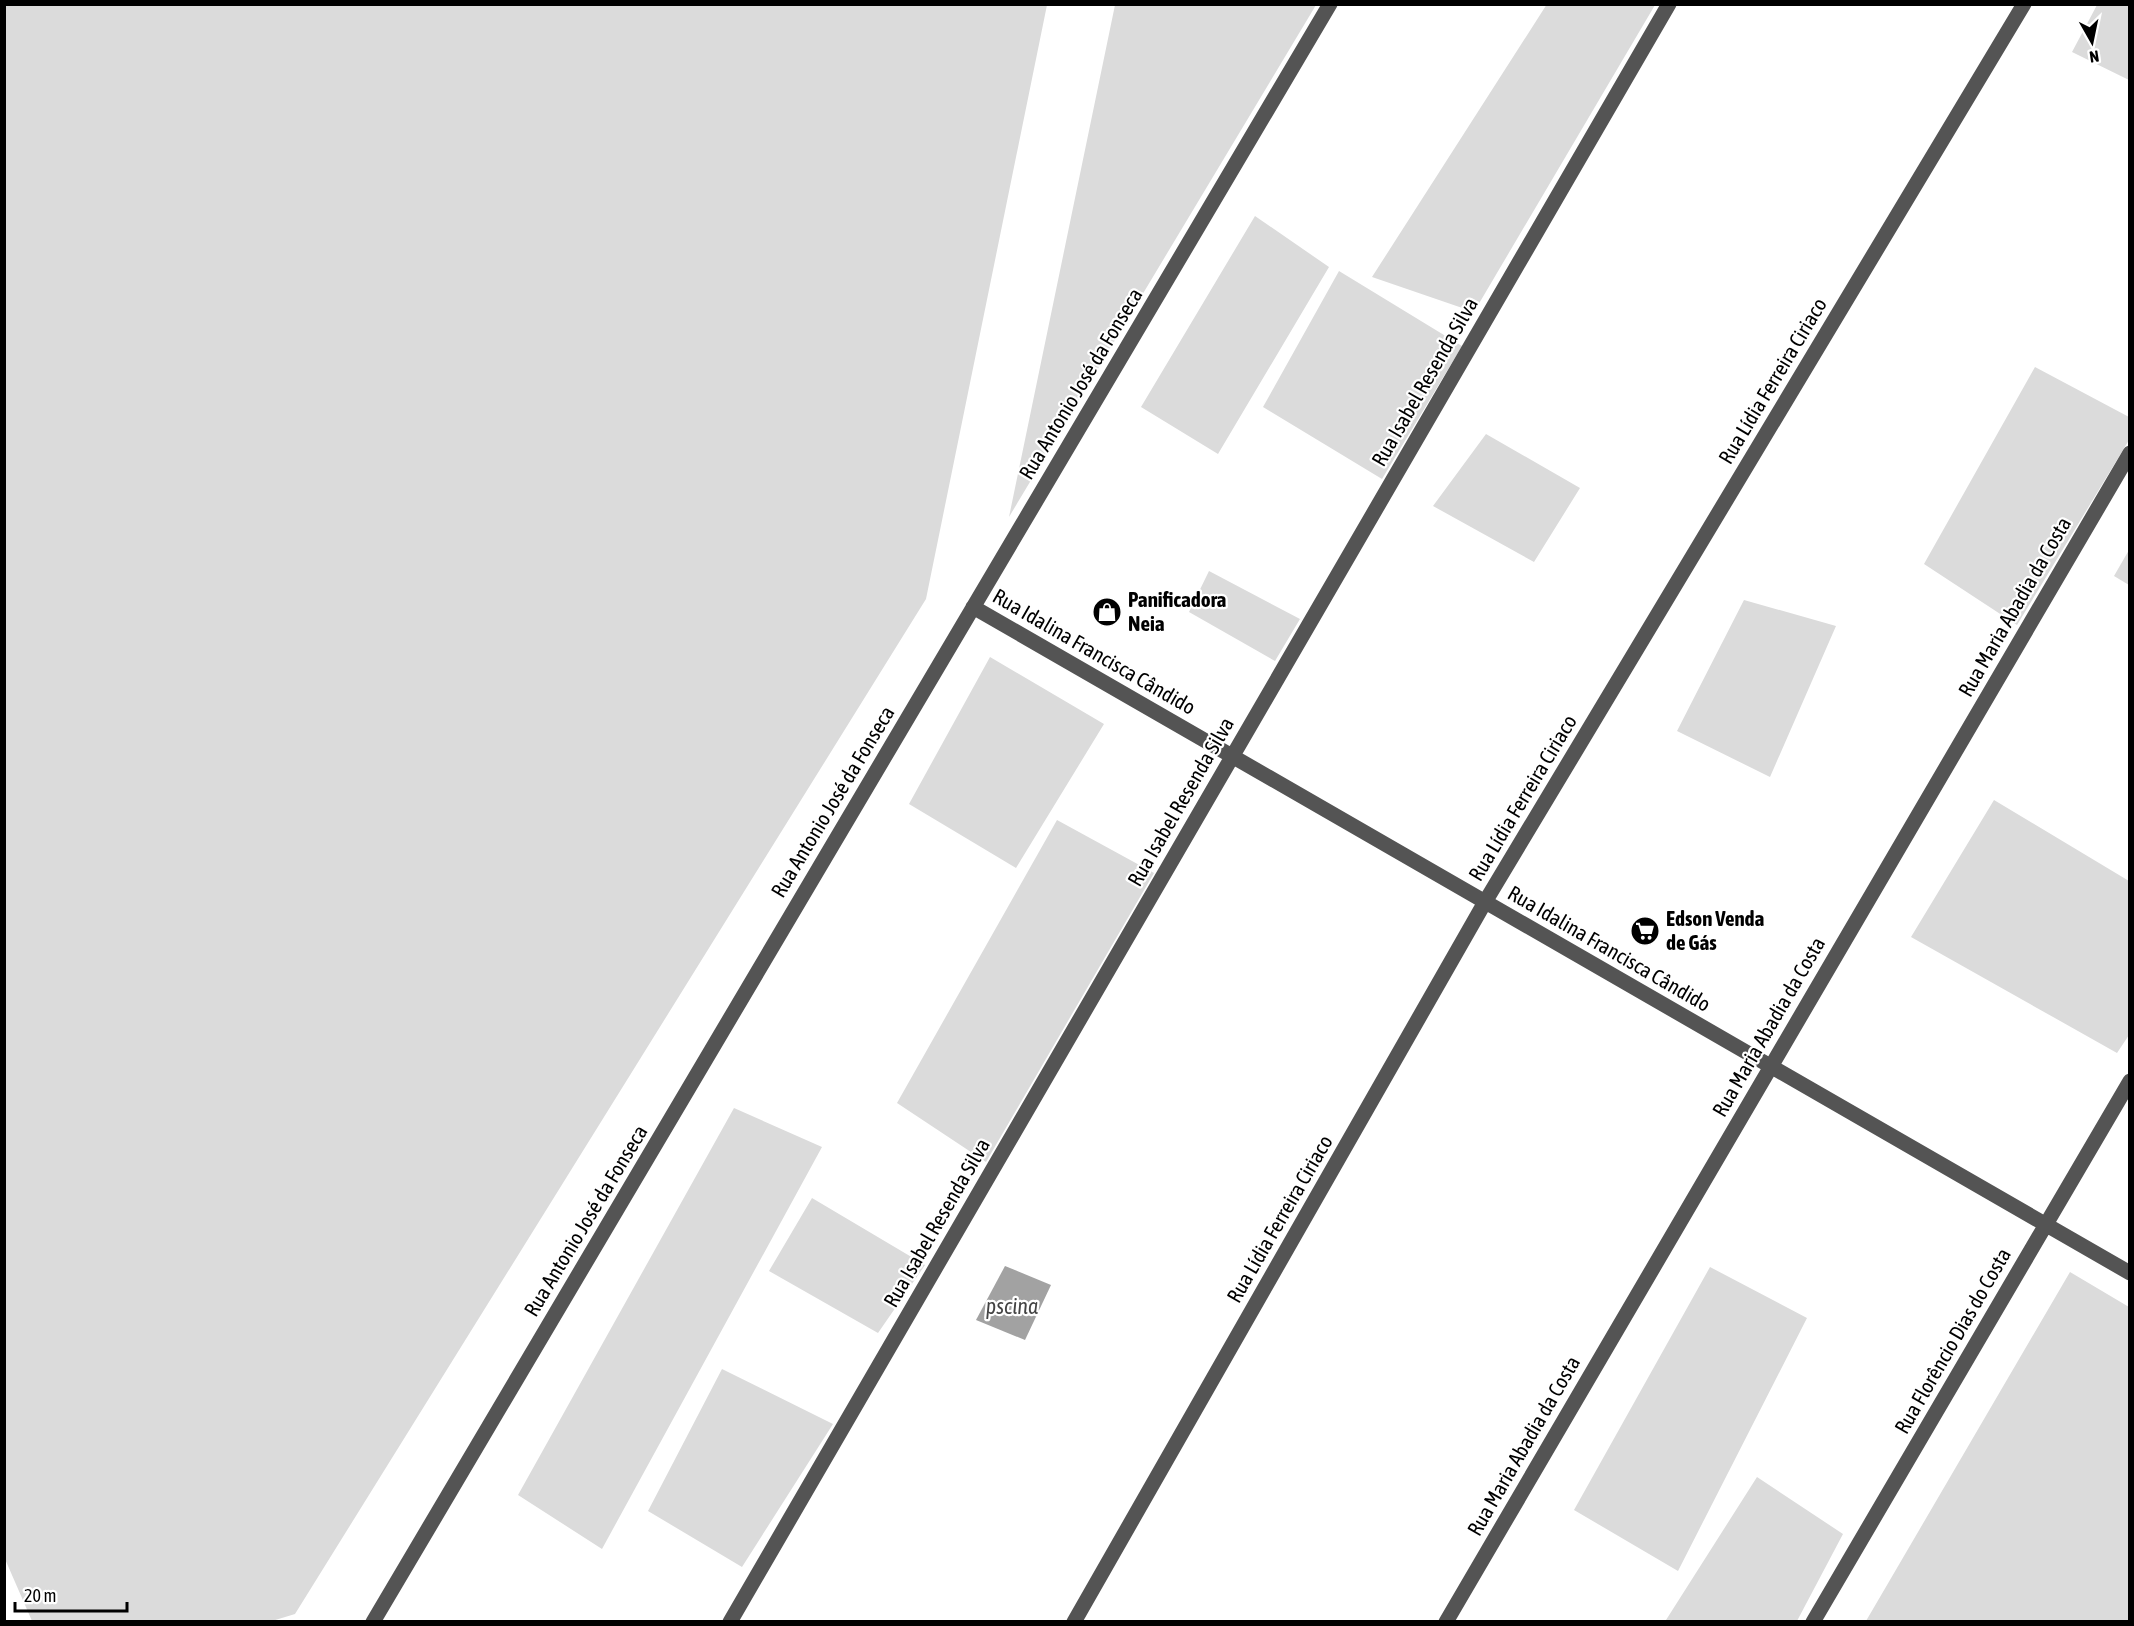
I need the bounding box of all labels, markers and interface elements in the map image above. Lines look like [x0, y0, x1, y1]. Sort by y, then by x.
north arrow [2062, 12, 2122, 72]
text: N [2088, 47, 2100, 66]
street label: Rua Antonio José da Fonseca [1014, 284, 1147, 483]
street label: Rua Isabel Resenda Silva [1366, 293, 1482, 470]
street label: Rua Lídia Ferreira Ciriaco [1713, 293, 1831, 468]
street label: Rua Maria Abadia da Costa [1953, 512, 2075, 701]
street label: Rua Idalina Francisca Cândido [989, 583, 1200, 719]
place label: Panificadora Neia [1128, 587, 1226, 635]
shop icon: Panificadora Neia [1091, 596, 1123, 628]
street label: Rua Antonio José da Fonseca [766, 702, 899, 901]
street label: Rua Lídia Ferreira Ciriaco [1463, 710, 1581, 885]
street label: Rua Isabel Resenda Silva [1122, 713, 1238, 890]
street label: Rua Idalina Francisca Cândido [1504, 880, 1715, 1016]
place label: Edson Venda de Gás [1666, 906, 1765, 954]
supermarket icon: Edson Venda de Gás [1629, 915, 1661, 947]
street label: Rua Maria Abadia da Costa [1707, 932, 1829, 1121]
street label: Rua Antonio José da Fonseca [519, 1121, 652, 1320]
street label: Rua Lídia Ferreira Ciriaco [1221, 1131, 1337, 1306]
street label: Rua Isabel Resenda Silva [878, 1134, 994, 1311]
street label: Rua Florêncio Dias do Costa [1889, 1244, 2015, 1437]
water label: pscina [986, 1293, 1038, 1319]
street label: Rua Maria Abadia da Costa [1462, 1351, 1584, 1540]
scale bar [15, 1575, 128, 1613]
text: 20 m [24, 1585, 56, 1606]

